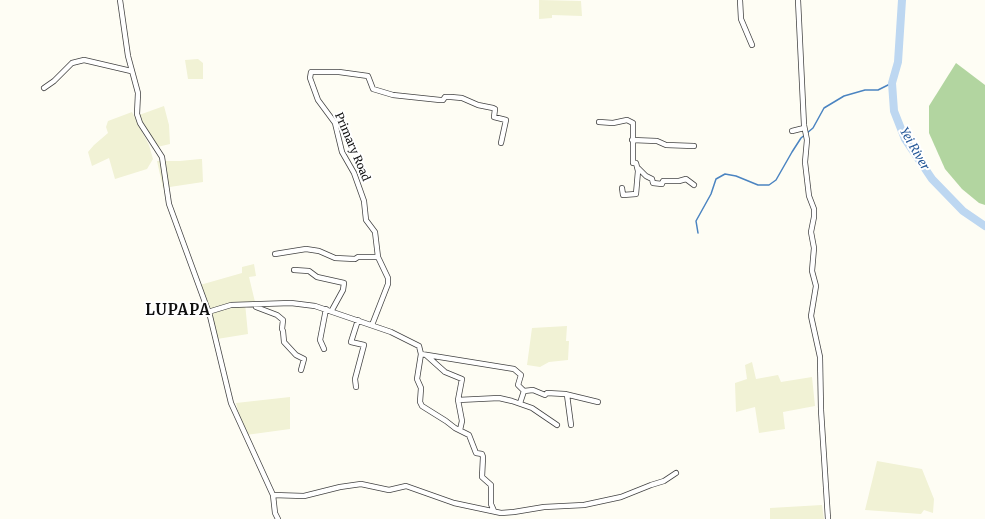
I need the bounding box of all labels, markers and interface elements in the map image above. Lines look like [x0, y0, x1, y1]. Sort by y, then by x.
street label: Primary Road [332, 111, 372, 183]
water label: Yei River [896, 125, 932, 173]
district label: LUPAPA [145, 302, 211, 320]

